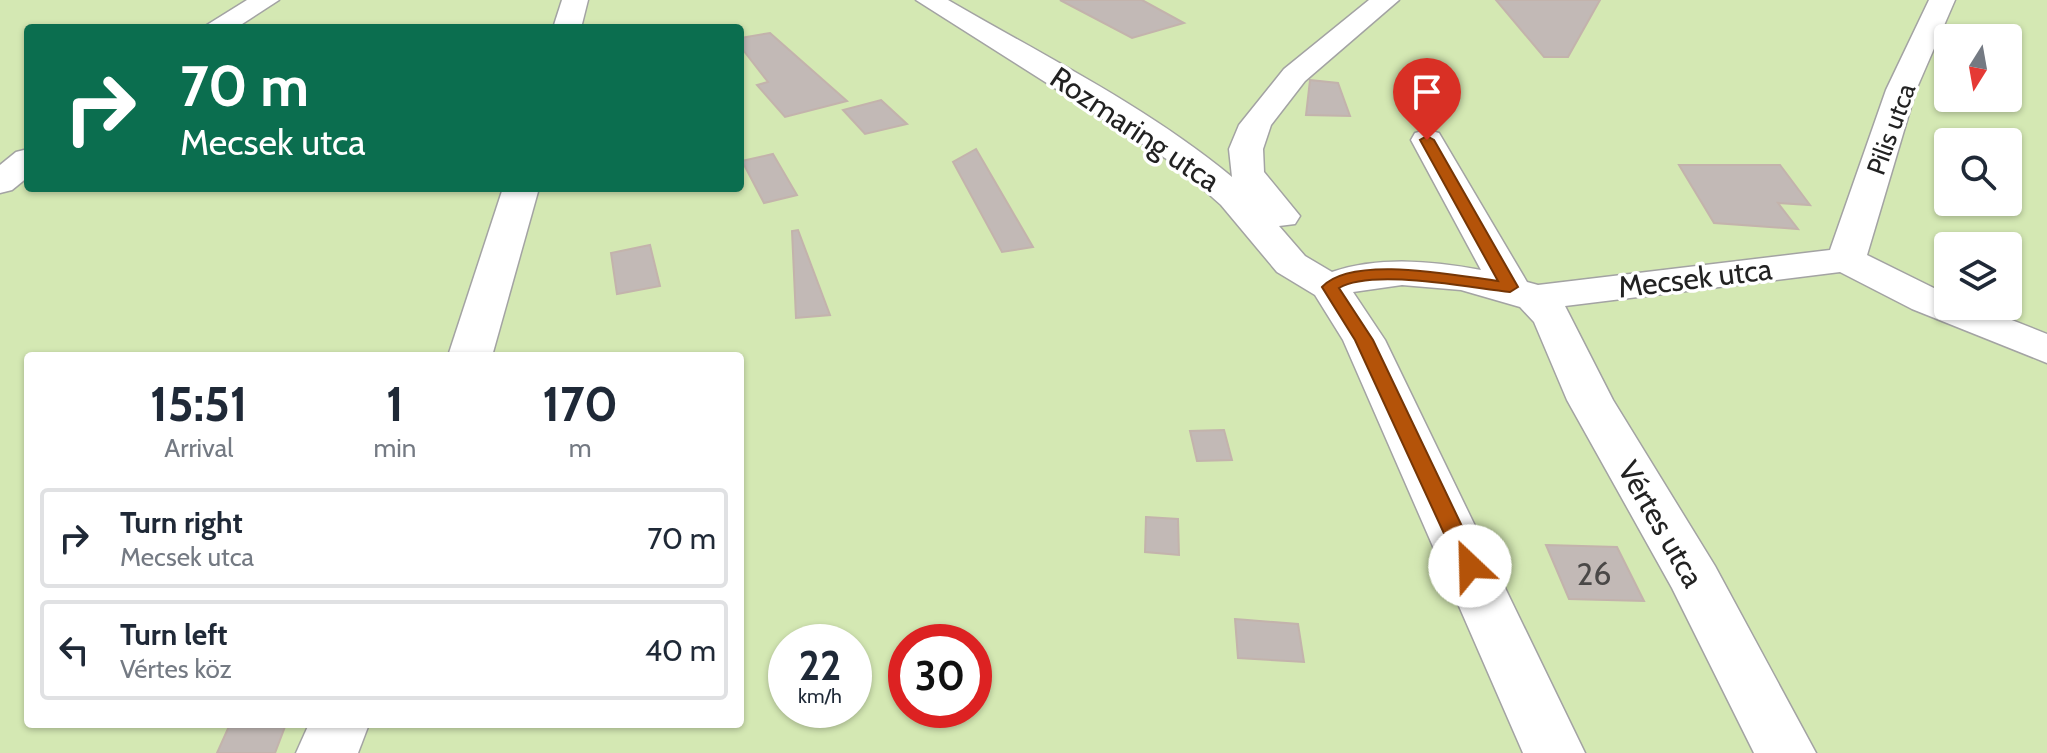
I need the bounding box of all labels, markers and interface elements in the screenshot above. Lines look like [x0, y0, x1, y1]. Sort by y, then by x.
north arrow [1934, 24, 2022, 112]
map controls [1934, 24, 2022, 320]
text: 70 m [180, 52, 309, 120]
icon: right [48, 56, 152, 160]
pin [1393, 58, 1461, 140]
street label: Rozmaring utca [1043, 59, 1227, 200]
icon: arrive [1405, 70, 1449, 114]
street label: Pilis utca [1860, 78, 1922, 179]
text: Mecsek utca [180, 120, 366, 164]
button: search [1934, 128, 2022, 216]
button: layers [1934, 232, 2022, 320]
street label: Mecsek utca [1616, 250, 1775, 306]
text: 15:51 [150, 375, 248, 433]
text: 1 [386, 375, 404, 433]
text: 170 [542, 375, 618, 433]
text: Arrival [164, 432, 233, 464]
text: min [374, 432, 416, 464]
text: m [569, 432, 592, 464]
street label: Vértes utca [1610, 454, 1712, 594]
text: Turn right [120, 504, 243, 541]
icon: right [52, 516, 96, 560]
text: 70 m [647, 520, 716, 557]
position arrow [1428, 524, 1512, 608]
text: Mecsek utca [120, 541, 254, 573]
house number: 26 [1577, 554, 1611, 593]
text: Turn left [120, 616, 228, 653]
speed limit sign: 30 [888, 624, 992, 728]
icon: left [52, 628, 96, 672]
text: 40 m [645, 632, 716, 669]
text: 22 [799, 641, 841, 690]
text: Vértes köz [120, 653, 232, 685]
text: km/h [798, 684, 842, 708]

